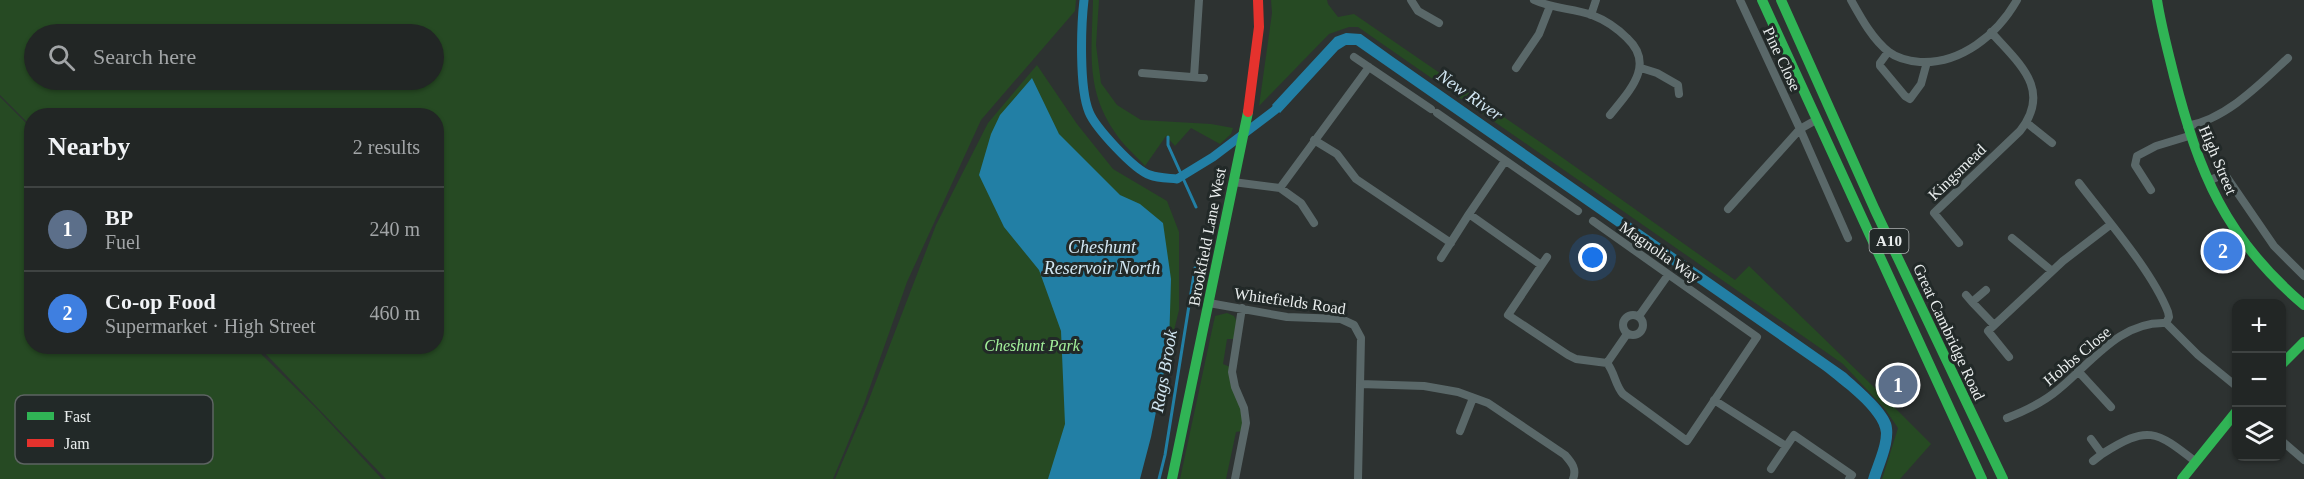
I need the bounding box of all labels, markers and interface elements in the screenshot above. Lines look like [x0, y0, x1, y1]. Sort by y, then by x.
search box [24, 24, 444, 90]
street label: Pine Close [1760, 24, 1804, 94]
icon: search [45, 41, 78, 74]
text: Search here [93, 44, 196, 69]
water label: New River [1433, 65, 1507, 125]
street label: High Street [2195, 123, 2240, 198]
text: Nearby [48, 132, 130, 161]
text: 2 results [353, 136, 420, 158]
street label: Kingsmead [1925, 141, 1990, 204]
street label: Brookfield Lane West [1185, 166, 1229, 308]
text: BP [105, 205, 133, 230]
text: 1 [63, 218, 73, 240]
text: 240 m [369, 218, 420, 240]
street label: Magnolia Way [1616, 218, 1703, 287]
pin: 2 [2204, 228, 2242, 274]
road number: A10 [1870, 229, 1908, 253]
text: Fuel [105, 231, 141, 253]
water label: Cheshunt Reservoir North [1043, 237, 1160, 278]
your location [1578, 243, 1607, 272]
street label: Great Cambridge Road [1909, 261, 1988, 403]
street label: Whitefields Road [1233, 285, 1347, 317]
text: Co-op Food [105, 289, 216, 314]
map controls [2232, 299, 2286, 461]
button: + [2232, 299, 2286, 353]
text: 2 [63, 302, 73, 324]
text: 460 m [369, 302, 420, 324]
text: Supermarket · High Street [105, 315, 316, 337]
street label: Hobbs Close [2040, 323, 2114, 389]
water label: Rags Brook [1147, 327, 1181, 415]
park label: Cheshunt Park [984, 337, 1081, 354]
button: − [2232, 353, 2286, 407]
pin: 1 [1878, 362, 1918, 408]
legend [15, 395, 213, 464]
button: layers [2232, 407, 2286, 461]
text: Fast [64, 408, 91, 425]
text: Jam [64, 435, 90, 452]

